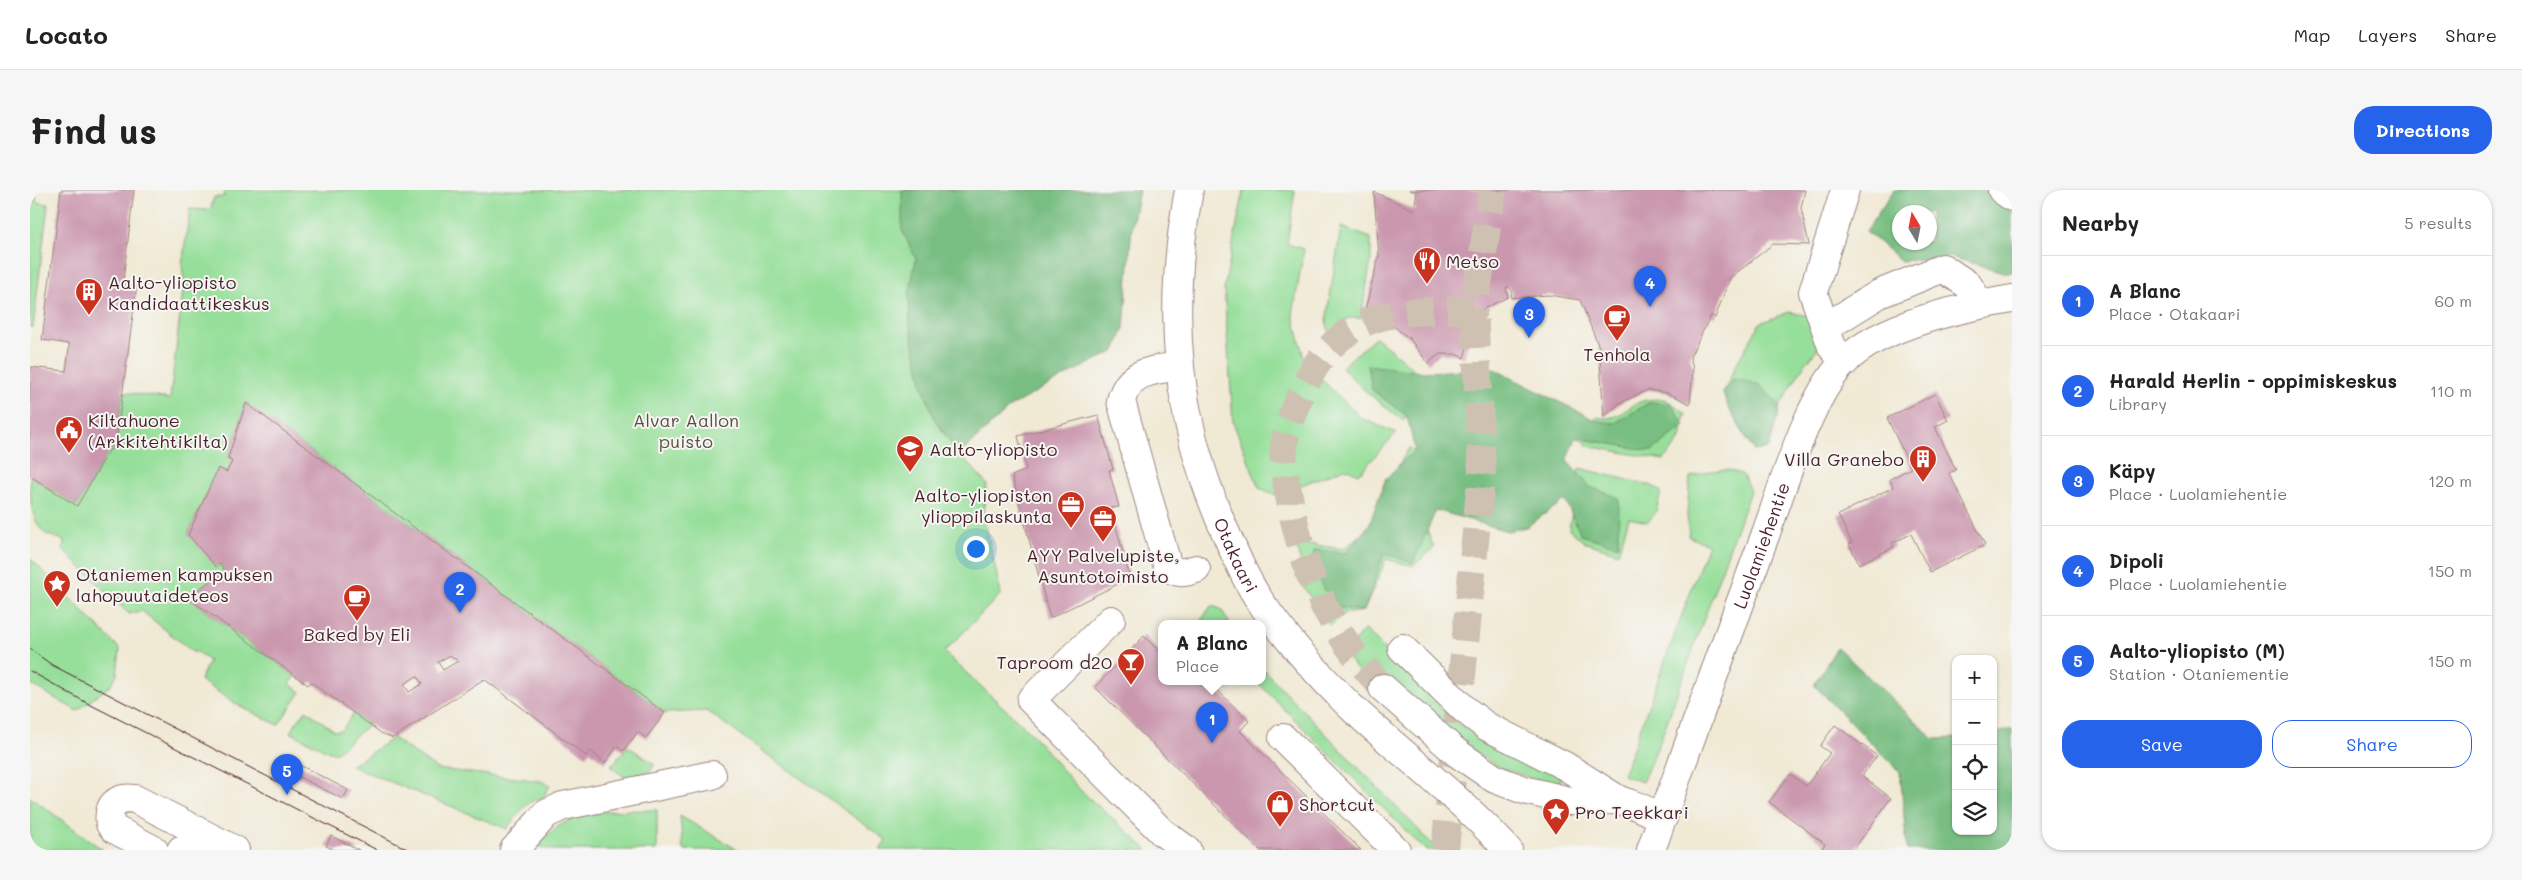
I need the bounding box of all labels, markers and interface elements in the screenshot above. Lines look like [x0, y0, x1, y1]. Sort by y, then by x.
text: Locato [25, 19, 108, 50]
text: Map [2294, 23, 2330, 47]
text: Layers [2358, 23, 2417, 47]
text: Share [2445, 23, 2497, 47]
button: Directions [2354, 106, 2492, 154]
text: Find us [30, 107, 157, 153]
north arrow [1892, 205, 1937, 250]
text: Nearby [2062, 209, 2139, 236]
text: 5 results [2404, 212, 2472, 233]
restaurant icon: Metso [1412, 246, 1442, 285]
place label: Metso [1446, 249, 1499, 273]
pin: 4 [1634, 266, 1666, 307]
place label: Aalto-yliopisto Kandidaattikeskus [108, 270, 270, 315]
building icon: Aalto-yliopisto Kandidaattikeskus [74, 277, 104, 316]
text: A Blanc [2109, 278, 2181, 303]
text: 1 [2074, 290, 2082, 311]
text: 60 m [2435, 290, 2472, 311]
pin: 3 [1513, 297, 1545, 338]
cafe icon: Tenhola [1602, 303, 1632, 342]
text: Place · Otakaari [2109, 303, 2240, 324]
place label: Tenhola [1583, 342, 1651, 366]
text: Harald Herlin - oppimiskeskus [2109, 368, 2397, 393]
text: 2 [2074, 380, 2082, 401]
text: 110 m [2430, 380, 2472, 401]
text: Library [2109, 393, 2167, 414]
place label: Kiltahuone (Arkkitehtikilta) [88, 408, 228, 453]
park label: Alvar Aallon puisto [633, 408, 739, 453]
public building icon: Kiltahuone (Arkkitehtikilta) [54, 415, 84, 454]
school or university icon: Aalto-yliopisto [895, 434, 925, 473]
place label: Aalto-yliopisto [929, 437, 1058, 461]
building icon: Villa Granebo [1908, 444, 1938, 483]
place label: Villa Granebo [1784, 447, 1904, 471]
text: Käpy [2109, 458, 2155, 483]
text: 3 [2073, 470, 2083, 491]
text: 120 m [2428, 470, 2472, 491]
street label: Luolamiehentie [1727, 479, 1795, 612]
place label: Aalto-yliopiston ylioppilaskunta [914, 483, 1052, 528]
text: Place · Luolamiehentie [2109, 483, 2287, 504]
office icon: Aalto-yliopiston ylioppilaskunta [1056, 490, 1086, 529]
office icon: AYY Palvelupiste, Asuntotoimisto [1088, 504, 1118, 543]
street label: Otakaari [1208, 514, 1264, 597]
your location [963, 536, 989, 562]
place label: AYY Palvelupiste, Asuntotoimisto [1026, 543, 1180, 588]
text: Dipoli [2109, 548, 2164, 573]
text: 4 [2073, 560, 2083, 581]
text: 150 m [2428, 560, 2472, 581]
place label: Otaniemen kampuksen lahopuutaideteos [76, 562, 273, 607]
place icon: Otaniemen kampuksen lahopuutaideteos [42, 569, 72, 608]
pin: 2 [444, 572, 476, 613]
text: Place · Luolamiehentie [2109, 573, 2287, 594]
cafe icon: Baked by Eli [342, 583, 372, 622]
popup [1158, 620, 1266, 685]
place label: Baked by Eli [303, 622, 411, 646]
text: A Blanc [1176, 630, 1248, 655]
text: Aalto-yliopisto (M) [2109, 638, 2285, 663]
bar icon: Taproom d20 [1116, 647, 1146, 686]
place label: Taproom d20 [997, 650, 1112, 674]
text: 5 [2073, 650, 2083, 671]
text: 150 m [2428, 650, 2472, 671]
text: Place [1176, 655, 1219, 676]
map controls [1952, 655, 1997, 835]
button: + [1952, 655, 1997, 700]
text: Station · Otaniementie [2109, 663, 2289, 684]
button: − [1952, 700, 1997, 745]
pin: 1 [1196, 702, 1228, 743]
button: Save [2062, 720, 2262, 768]
button: Share [2272, 720, 2472, 768]
button: locate [1952, 745, 1997, 790]
pin: 5 [271, 754, 303, 795]
shop icon: Shortcut [1265, 789, 1295, 828]
button: layers [1952, 790, 1997, 835]
place label: Shortcut [1299, 792, 1375, 816]
place icon: Pro Teekkari [1541, 797, 1571, 836]
place label: Pro Teekkari [1575, 800, 1689, 824]

